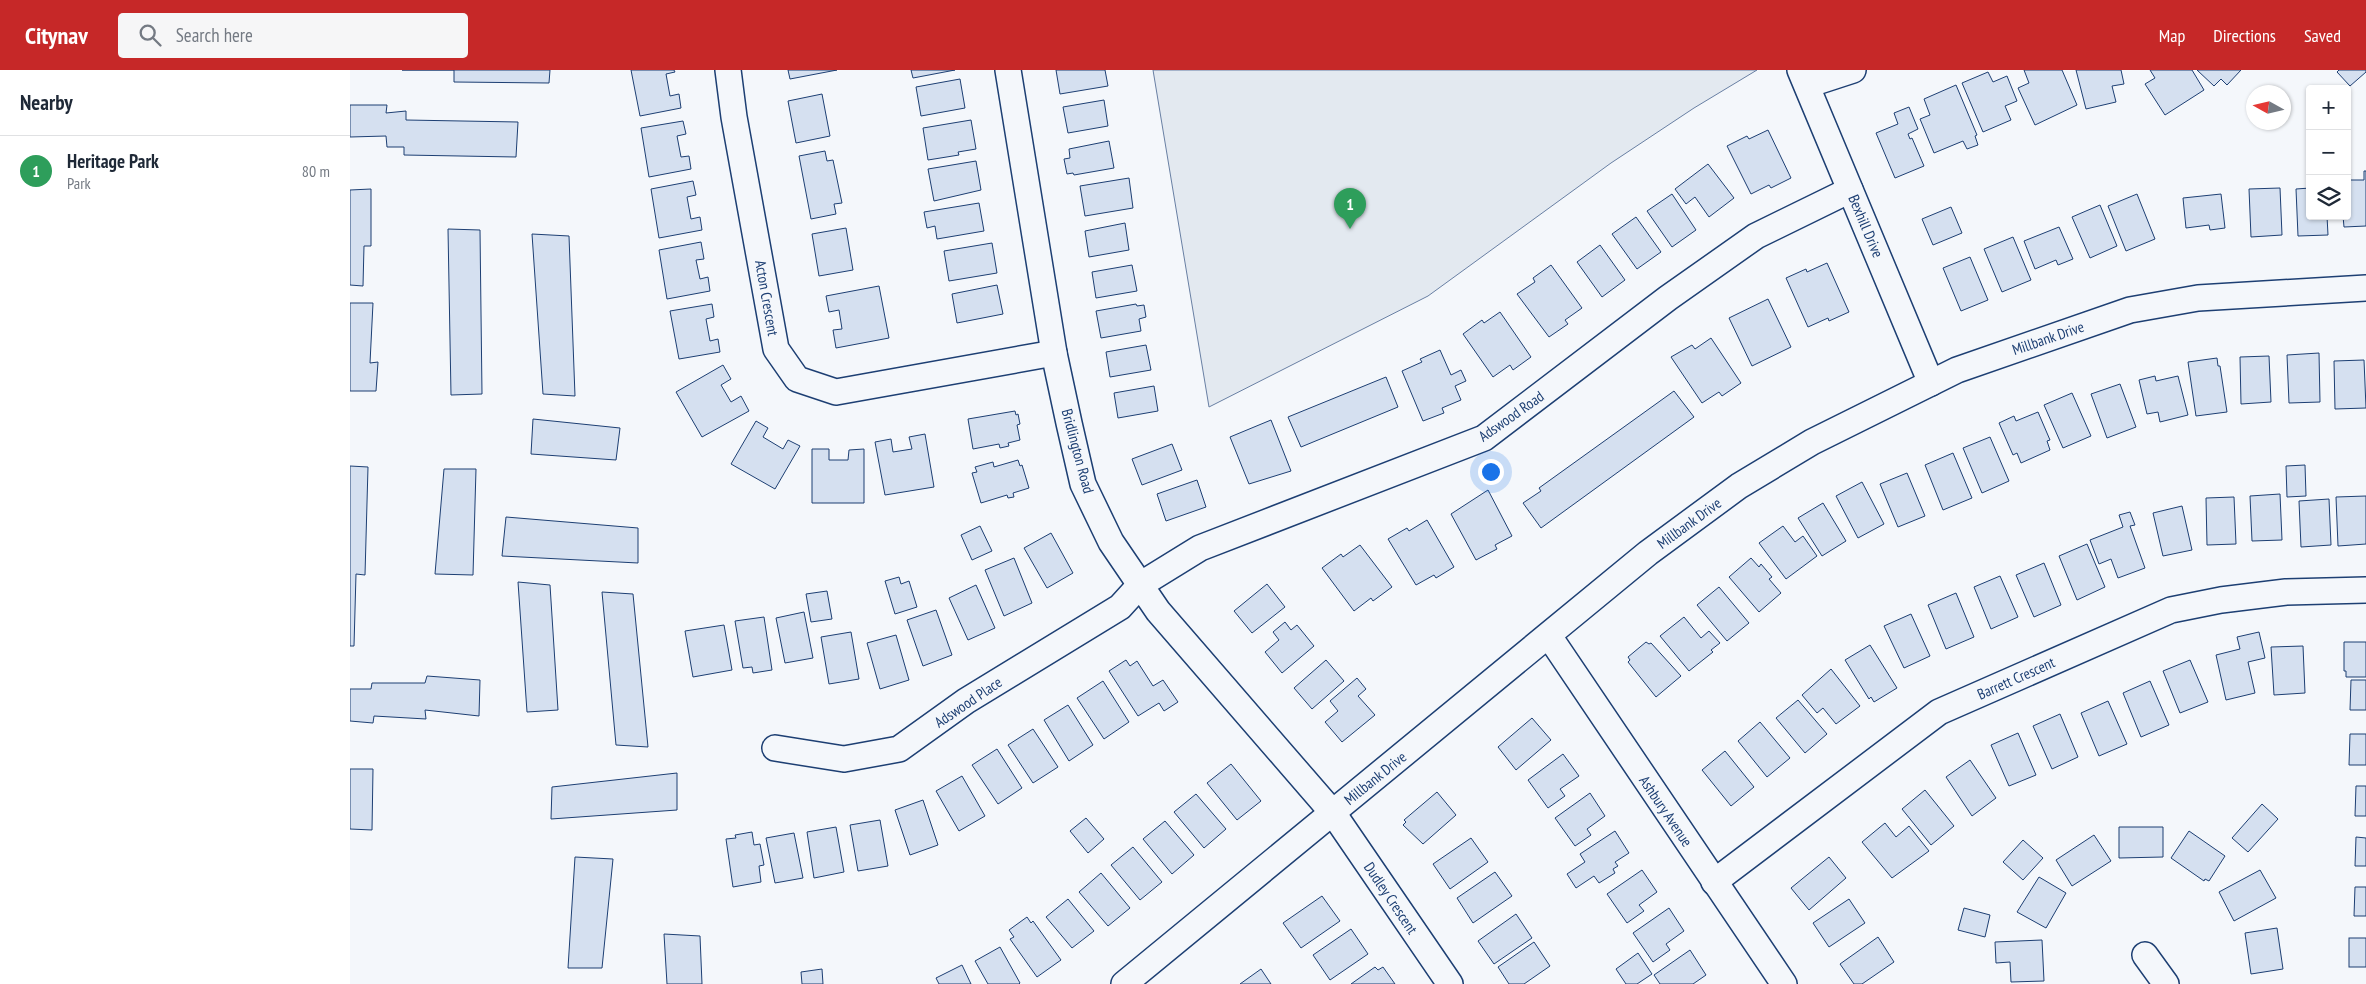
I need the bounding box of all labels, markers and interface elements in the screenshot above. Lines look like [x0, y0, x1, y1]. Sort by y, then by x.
search box [118, 13, 468, 58]
text: Citynav [25, 20, 88, 51]
icon: search [136, 21, 164, 49]
text: Search here [176, 23, 253, 47]
text: Map [2159, 24, 2185, 47]
text: Directions [2213, 24, 2276, 47]
text: Saved [2304, 24, 2341, 47]
north arrow [2246, 85, 2291, 130]
map controls [2306, 85, 2351, 220]
button: + [2306, 85, 2351, 130]
text: Nearby [20, 89, 73, 116]
button: − [2306, 130, 2351, 175]
text: Heritage Park [67, 149, 159, 173]
text: 1 [32, 161, 40, 181]
text: 80 m [302, 161, 330, 181]
text: Park [67, 173, 91, 193]
button: layers [2306, 175, 2351, 220]
pin: 1 [1334, 188, 1366, 229]
street label: Bexhill Drive [1844, 192, 1888, 260]
street label: Acton Crescent [751, 259, 783, 337]
street label: Millbank Drive [2010, 317, 2086, 359]
street label: Adswood Road [1475, 387, 1547, 445]
street label: Bridlington Road [1058, 407, 1098, 495]
your location [1478, 459, 1504, 485]
street label: Millbank Drive [1653, 493, 1725, 553]
street label: Barrett Crescent [1974, 652, 2058, 704]
street label: Adswood Place [931, 672, 1005, 732]
street label: Millbank Drive [1340, 747, 1410, 809]
street label: Ashbury Avenue [1635, 772, 1697, 850]
street label: Dudley Crescent [1360, 858, 1422, 938]

